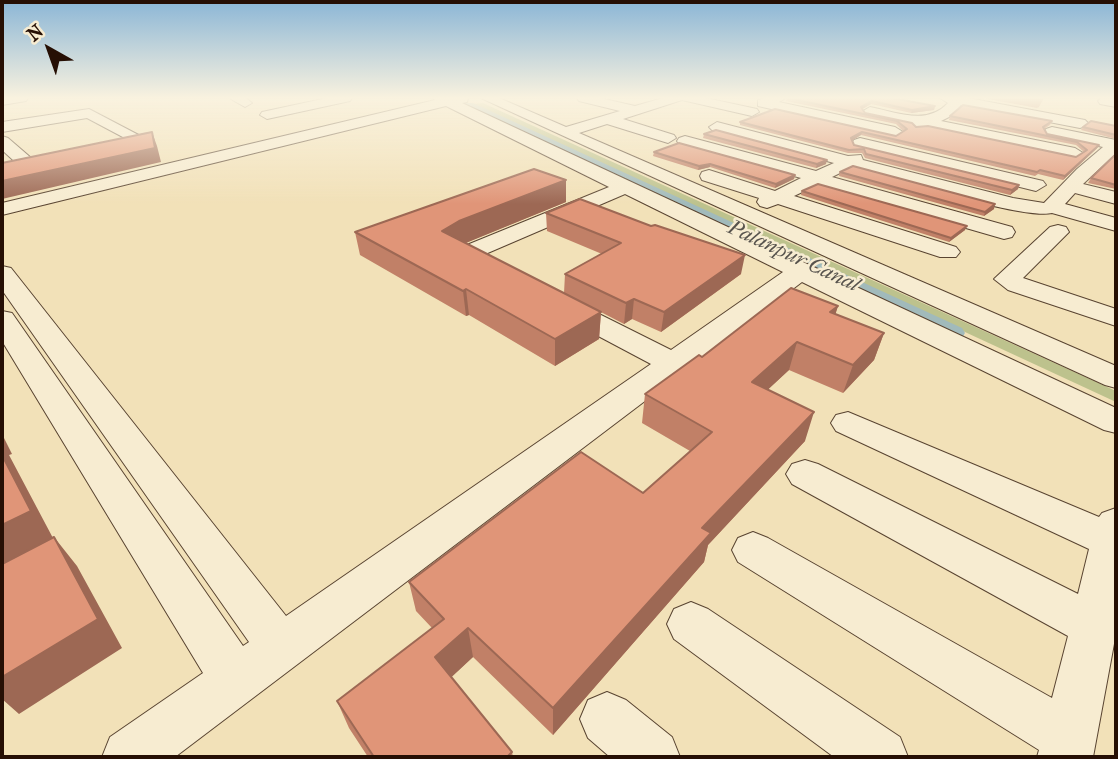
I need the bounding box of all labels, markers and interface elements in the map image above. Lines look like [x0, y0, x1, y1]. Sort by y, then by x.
north arrow [14, 14, 84, 84]
text: N [23, 20, 48, 46]
water label: Palanpur Canal [723, 216, 863, 298]

